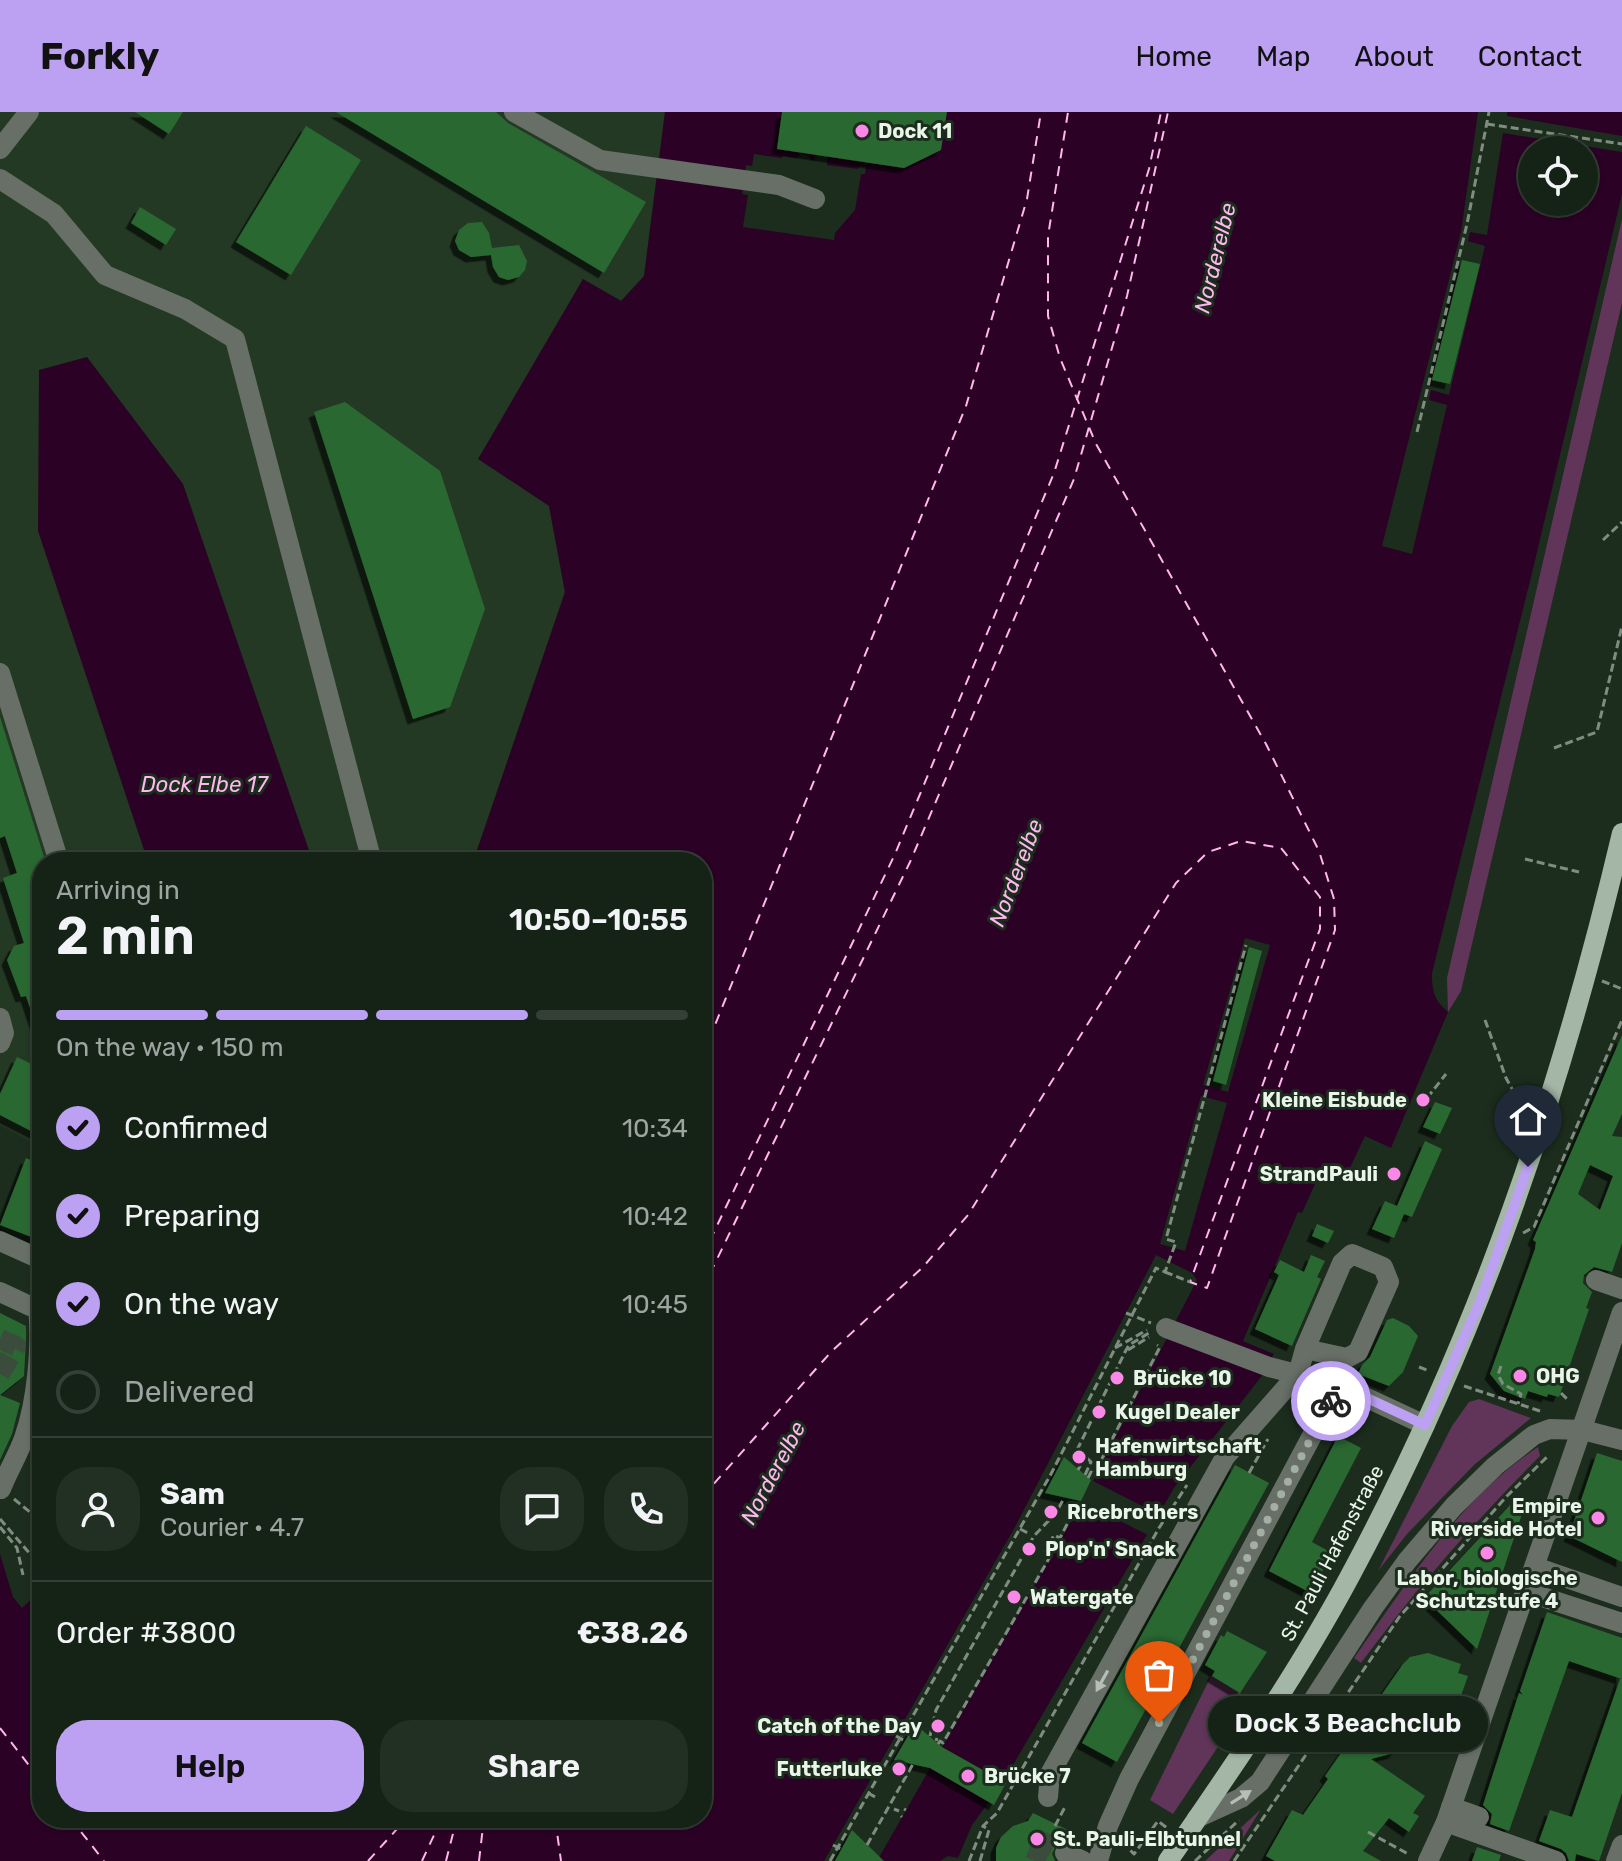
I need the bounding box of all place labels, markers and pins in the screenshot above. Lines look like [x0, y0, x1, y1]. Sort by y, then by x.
place label: Dock 11 [878, 119, 952, 143]
marker: Dock 11 [853, 122, 871, 140]
pin [1494, 1085, 1562, 1167]
place label: Kleine Eisbude [1262, 1088, 1407, 1112]
marker: Kleine Eisbude [1414, 1091, 1432, 1109]
place label: StrandPauli [1260, 1162, 1378, 1186]
marker: StrandPauli [1385, 1165, 1403, 1183]
place label: OHG [1536, 1364, 1580, 1388]
place label: Brücke 10 [1133, 1366, 1232, 1390]
marker: OHG [1511, 1367, 1529, 1385]
marker: Brücke 10 [1108, 1369, 1126, 1387]
place label: Kugel Dealer [1115, 1400, 1240, 1424]
marker: Kugel Dealer [1090, 1403, 1108, 1421]
place label: Hafenwirtschaft Hamburg [1095, 1434, 1262, 1481]
marker: Hafenwirtschaft Hamburg [1070, 1448, 1088, 1466]
place label: Empire Riverside Hotel [1430, 1494, 1582, 1541]
place label: Ricebrothers [1067, 1500, 1198, 1524]
marker: Ricebrothers [1042, 1503, 1060, 1521]
marker: Empire Riverside Hotel [1589, 1509, 1607, 1527]
place label: Plop'n' Snack [1045, 1537, 1177, 1561]
marker: Plop'n' Snack [1020, 1540, 1038, 1558]
marker: Labor, biologische Schutzstufe 4 [1478, 1544, 1496, 1562]
place label: Labor, biologische Schutzstufe 4 [1396, 1566, 1578, 1613]
place label: Watergate [1030, 1585, 1134, 1609]
marker: Watergate [1005, 1588, 1023, 1606]
pin [1125, 1641, 1193, 1723]
callout: Dock 3 Beachclub [1207, 1695, 1487, 1751]
place label: Catch of the Day [757, 1714, 922, 1738]
marker: Catch of the Day [929, 1717, 947, 1735]
place label: Futterluke [777, 1757, 883, 1781]
marker: Futterluke [890, 1760, 908, 1778]
place label: Brücke 7 [984, 1764, 1071, 1788]
marker: Brücke 7 [959, 1767, 977, 1785]
place label: St. Pauli-Elbtunnel [1053, 1827, 1241, 1851]
marker: St. Pauli-Elbtunnel [1028, 1830, 1046, 1848]

